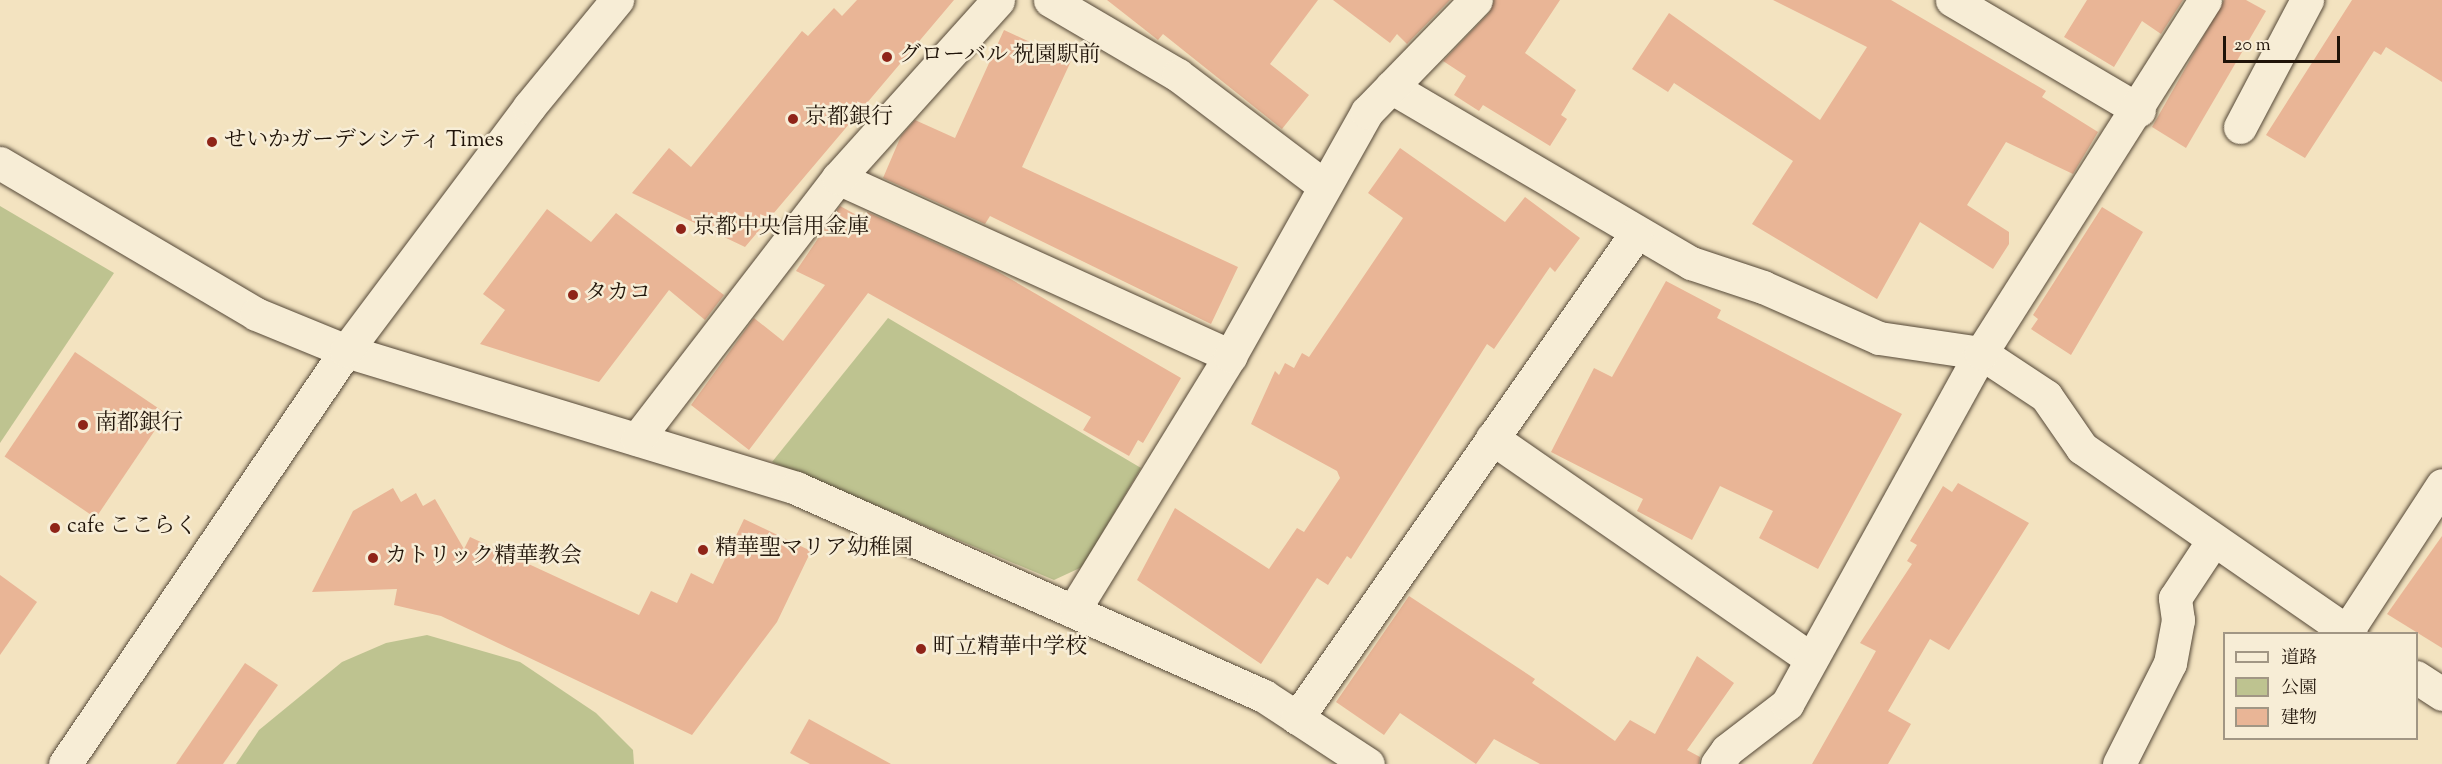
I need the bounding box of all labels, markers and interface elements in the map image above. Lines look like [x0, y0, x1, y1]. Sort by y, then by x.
scale bar [2226, 24, 2343, 62]
text: 20 m [2234, 33, 2271, 59]
place label: グローバル 祝園駅前 [899, 44, 1102, 70]
marker: グローバル 祝園駅前 [880, 50, 894, 64]
place label: 京都銀行 [805, 106, 893, 132]
marker: 京都銀行 [786, 112, 800, 126]
place label: せいかガーデンシティ Times [224, 129, 506, 155]
marker: せいかガーデンシティ Times [205, 135, 219, 149]
place label: 京都中央信用金庫 [693, 216, 869, 242]
marker: 京都中央信用金庫 [674, 222, 688, 236]
place label: タカコ [585, 282, 651, 308]
marker: タカコ [566, 288, 580, 302]
place label: 南都銀行 [95, 412, 183, 438]
marker: 南都銀行 [76, 418, 90, 432]
place label: cafe ここらく [67, 515, 197, 541]
marker: cafe ここらく [48, 521, 62, 535]
place label: 精華聖マリア幼稚園 [715, 537, 913, 563]
marker: 精華聖マリア幼稚園 [696, 543, 710, 557]
place label: カトリック精華教会 [385, 545, 583, 571]
marker: カトリック精華教会 [366, 551, 380, 565]
legend [2223, 632, 2418, 740]
place label: 町立精華中学校 [933, 636, 1087, 662]
marker: 町立精華中学校 [914, 642, 928, 656]
text: 道路 [2281, 646, 2317, 672]
text: 公園 [2281, 676, 2317, 702]
text: 建物 [2281, 706, 2317, 732]

